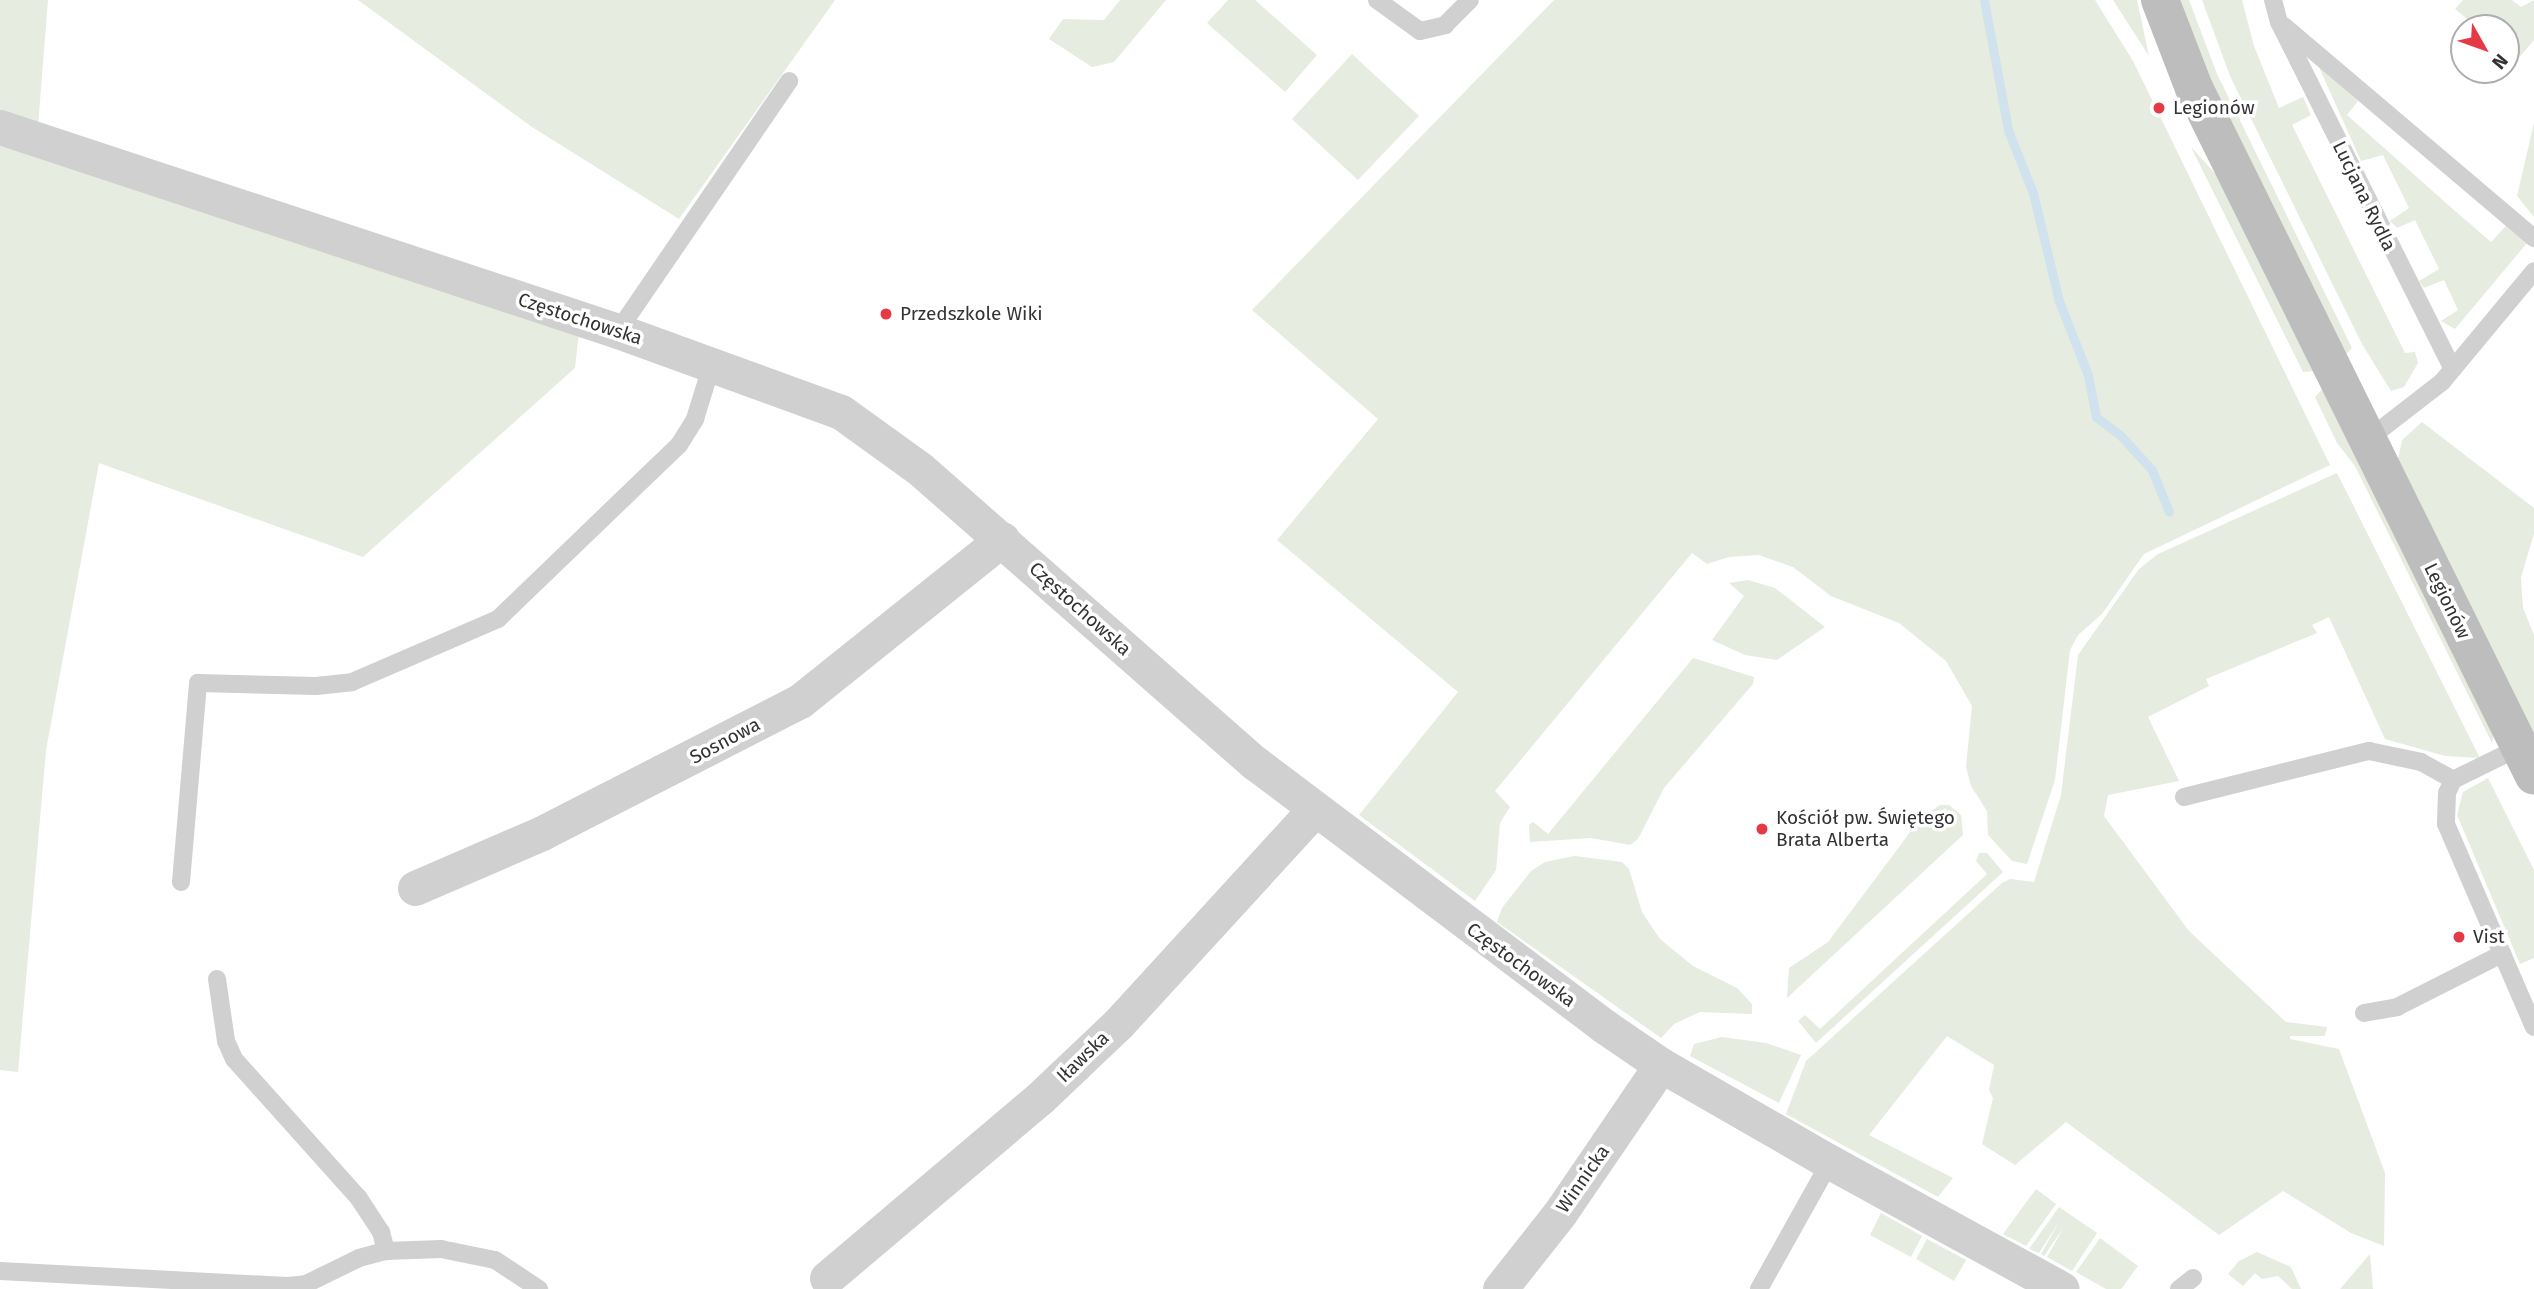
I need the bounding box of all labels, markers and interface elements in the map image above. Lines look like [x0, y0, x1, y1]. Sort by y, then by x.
north arrow [2450, 14, 2520, 84]
text: N [2487, 49, 2513, 74]
place label: Legionów [2173, 97, 2255, 119]
marker: Legionów [2151, 100, 2167, 116]
street label: Lucjana Rydla [2328, 137, 2400, 255]
street label: Częstochowska [515, 288, 645, 350]
place label: Przedszkole Wiki [900, 303, 1043, 325]
marker: Przedszkole Wiki [878, 306, 894, 322]
street label: Częstochowska [1024, 557, 1136, 661]
street label: Legionów [2419, 559, 2475, 643]
street label: Sosnowa [686, 713, 764, 769]
place label: Kościół pw. Świętego Brata Alberta [1776, 807, 1955, 851]
marker: Kościół pw. Świętego Brata Alberta [1754, 821, 1770, 837]
street label: Częstochowska [1462, 918, 1580, 1012]
place label: Vist [2473, 926, 2505, 948]
marker: Vist [2451, 929, 2467, 945]
street label: Iławska [1052, 1027, 1114, 1087]
street label: Winnicka [1551, 1141, 1615, 1217]

